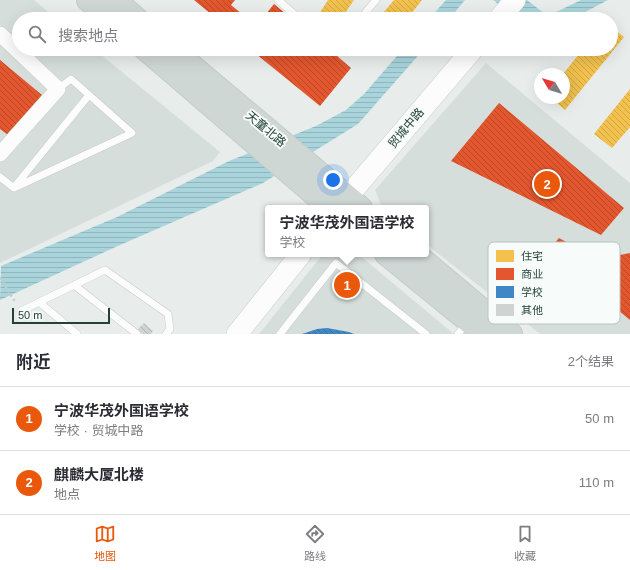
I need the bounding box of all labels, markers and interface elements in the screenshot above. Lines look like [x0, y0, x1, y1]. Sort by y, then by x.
search box [12, 12, 618, 56]
icon: search [26, 23, 48, 45]
text: 搜索地点 [58, 27, 118, 44]
north arrow [534, 68, 570, 104]
street label: 贸城中路 [385, 105, 427, 151]
street label: 天童北路 [243, 108, 289, 150]
pin: 2 [534, 169, 560, 199]
your location [323, 170, 343, 190]
popup [265, 205, 429, 257]
text: 宁波华茂外国语学校 [279, 214, 415, 231]
text: 学校 [279, 235, 306, 250]
legend [488, 242, 620, 324]
text: 住宅 [521, 250, 543, 262]
text: 商业 [521, 268, 543, 280]
pin: 1 [334, 270, 360, 300]
text: 学校 [521, 286, 543, 298]
text: 其他 [521, 304, 543, 316]
scale bar [12, 306, 110, 325]
text: 50 m [18, 309, 42, 321]
text: 附近 [16, 353, 50, 372]
text: 2个结果 [568, 354, 614, 369]
text: 宁波华茂外国语学校 [54, 402, 189, 419]
text: 1 [25, 411, 33, 426]
text: 50 m [585, 411, 614, 426]
text: 学校 · 贸城中路 [54, 423, 144, 438]
text: 麒麟大厦北楼 [54, 466, 144, 483]
text: 2 [25, 475, 33, 490]
text: 110 m [579, 475, 614, 490]
text: 地点 [54, 487, 80, 502]
tab: 地图 [94, 523, 116, 563]
tab: 路线 [304, 523, 326, 563]
tab: 收藏 [514, 523, 536, 563]

